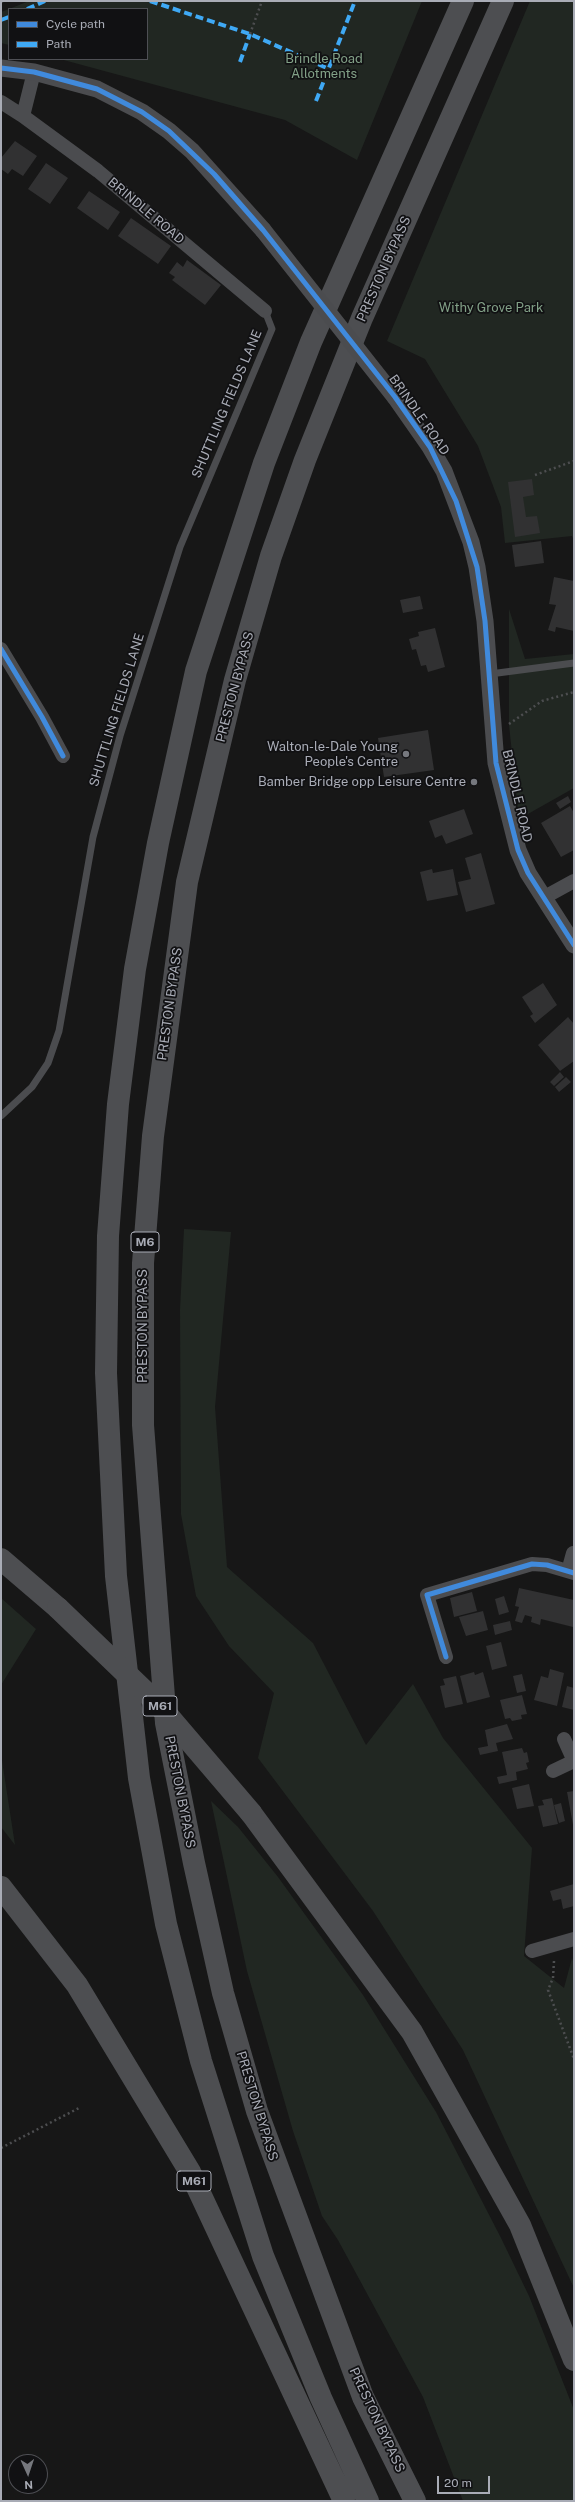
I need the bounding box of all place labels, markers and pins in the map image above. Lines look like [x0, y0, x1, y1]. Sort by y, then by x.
place label: Walton-le-Dale Young People's Centre [267, 739, 398, 770]
marker: Walton-le-Dale Young People's Centre [401, 749, 411, 759]
place label: Bamber Bridge opp Leisure Centre [258, 774, 466, 790]
marker: Bamber Bridge opp Leisure Centre [469, 777, 479, 787]

